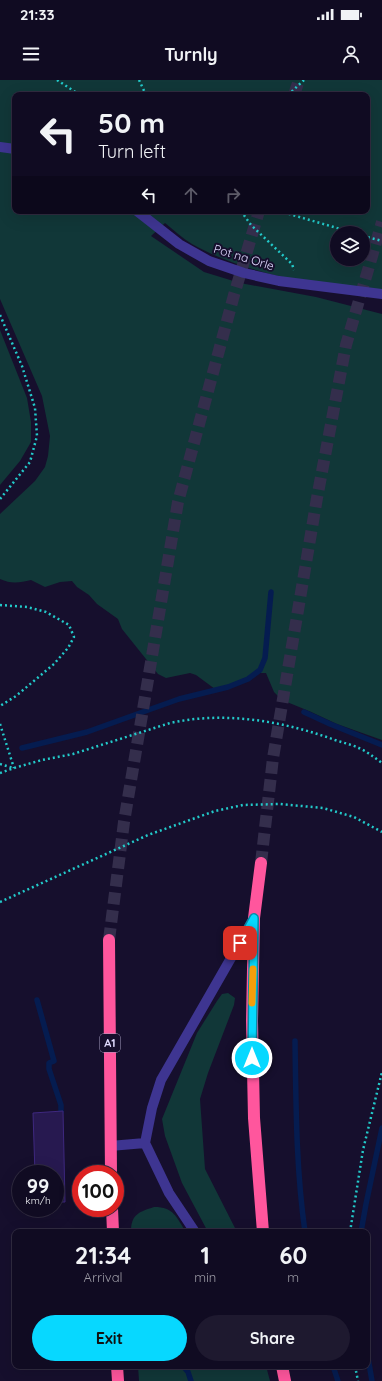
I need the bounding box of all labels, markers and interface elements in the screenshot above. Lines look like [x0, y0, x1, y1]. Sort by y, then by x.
text: 21:33 [20, 5, 55, 24]
icon: menu [20, 43, 42, 65]
text: Turnly [164, 43, 218, 66]
icon: person [340, 43, 362, 65]
text: 50 m [98, 105, 165, 140]
icon: left [32, 108, 84, 160]
text: Turn left [98, 140, 166, 163]
icon: left [138, 184, 160, 206]
icon: ahead [180, 184, 202, 206]
icon: right [222, 184, 244, 206]
map controls [330, 226, 370, 266]
button: layers [330, 226, 370, 266]
street label: Pot na Orle [212, 241, 276, 273]
pin [223, 926, 257, 960]
icon: arrive [229, 932, 251, 954]
road number: A1 [100, 1034, 120, 1052]
position arrow [231, 1037, 273, 1079]
speed limit sign: 100 [72, 1165, 124, 1217]
text: 99 [27, 1173, 49, 1198]
text: km/h [25, 1194, 51, 1207]
text: 21:34 [75, 1240, 131, 1270]
text: 1 [201, 1240, 210, 1270]
text: 60 [279, 1240, 307, 1270]
text: Arrival [84, 1269, 123, 1285]
text: min [194, 1269, 216, 1285]
text: m [287, 1269, 299, 1285]
button: Exit [32, 1315, 187, 1361]
button: Share [195, 1315, 350, 1361]

